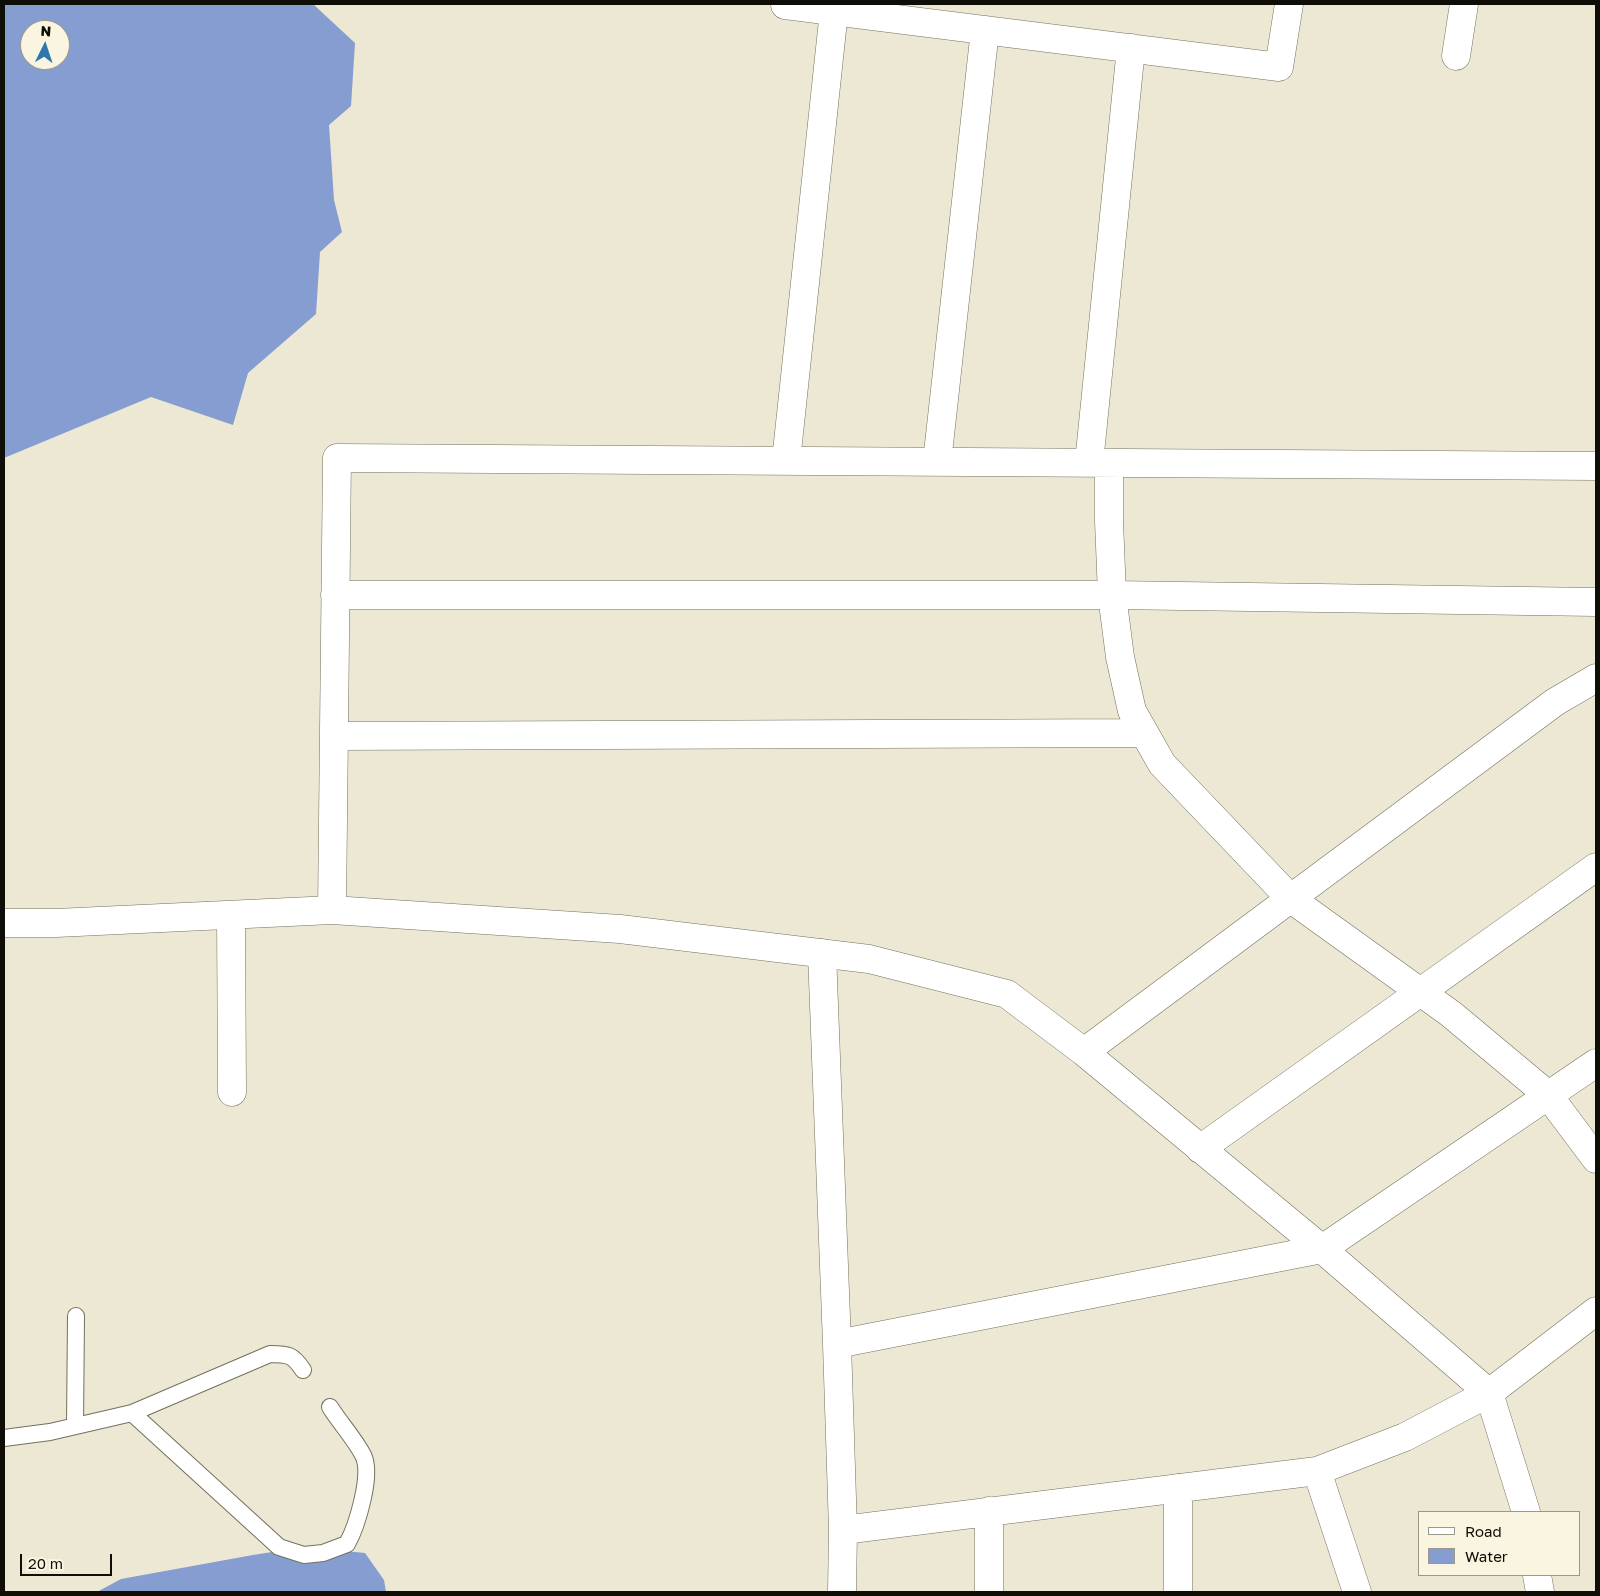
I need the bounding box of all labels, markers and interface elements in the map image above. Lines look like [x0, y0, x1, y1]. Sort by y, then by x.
north arrow [20, 20, 70, 70]
text: N [40, 22, 52, 39]
legend [1418, 1511, 1580, 1576]
text: Road [1465, 1522, 1502, 1540]
scale bar [22, 1544, 115, 1576]
text: Water [1465, 1547, 1508, 1565]
text: 20 m [28, 1554, 63, 1572]

